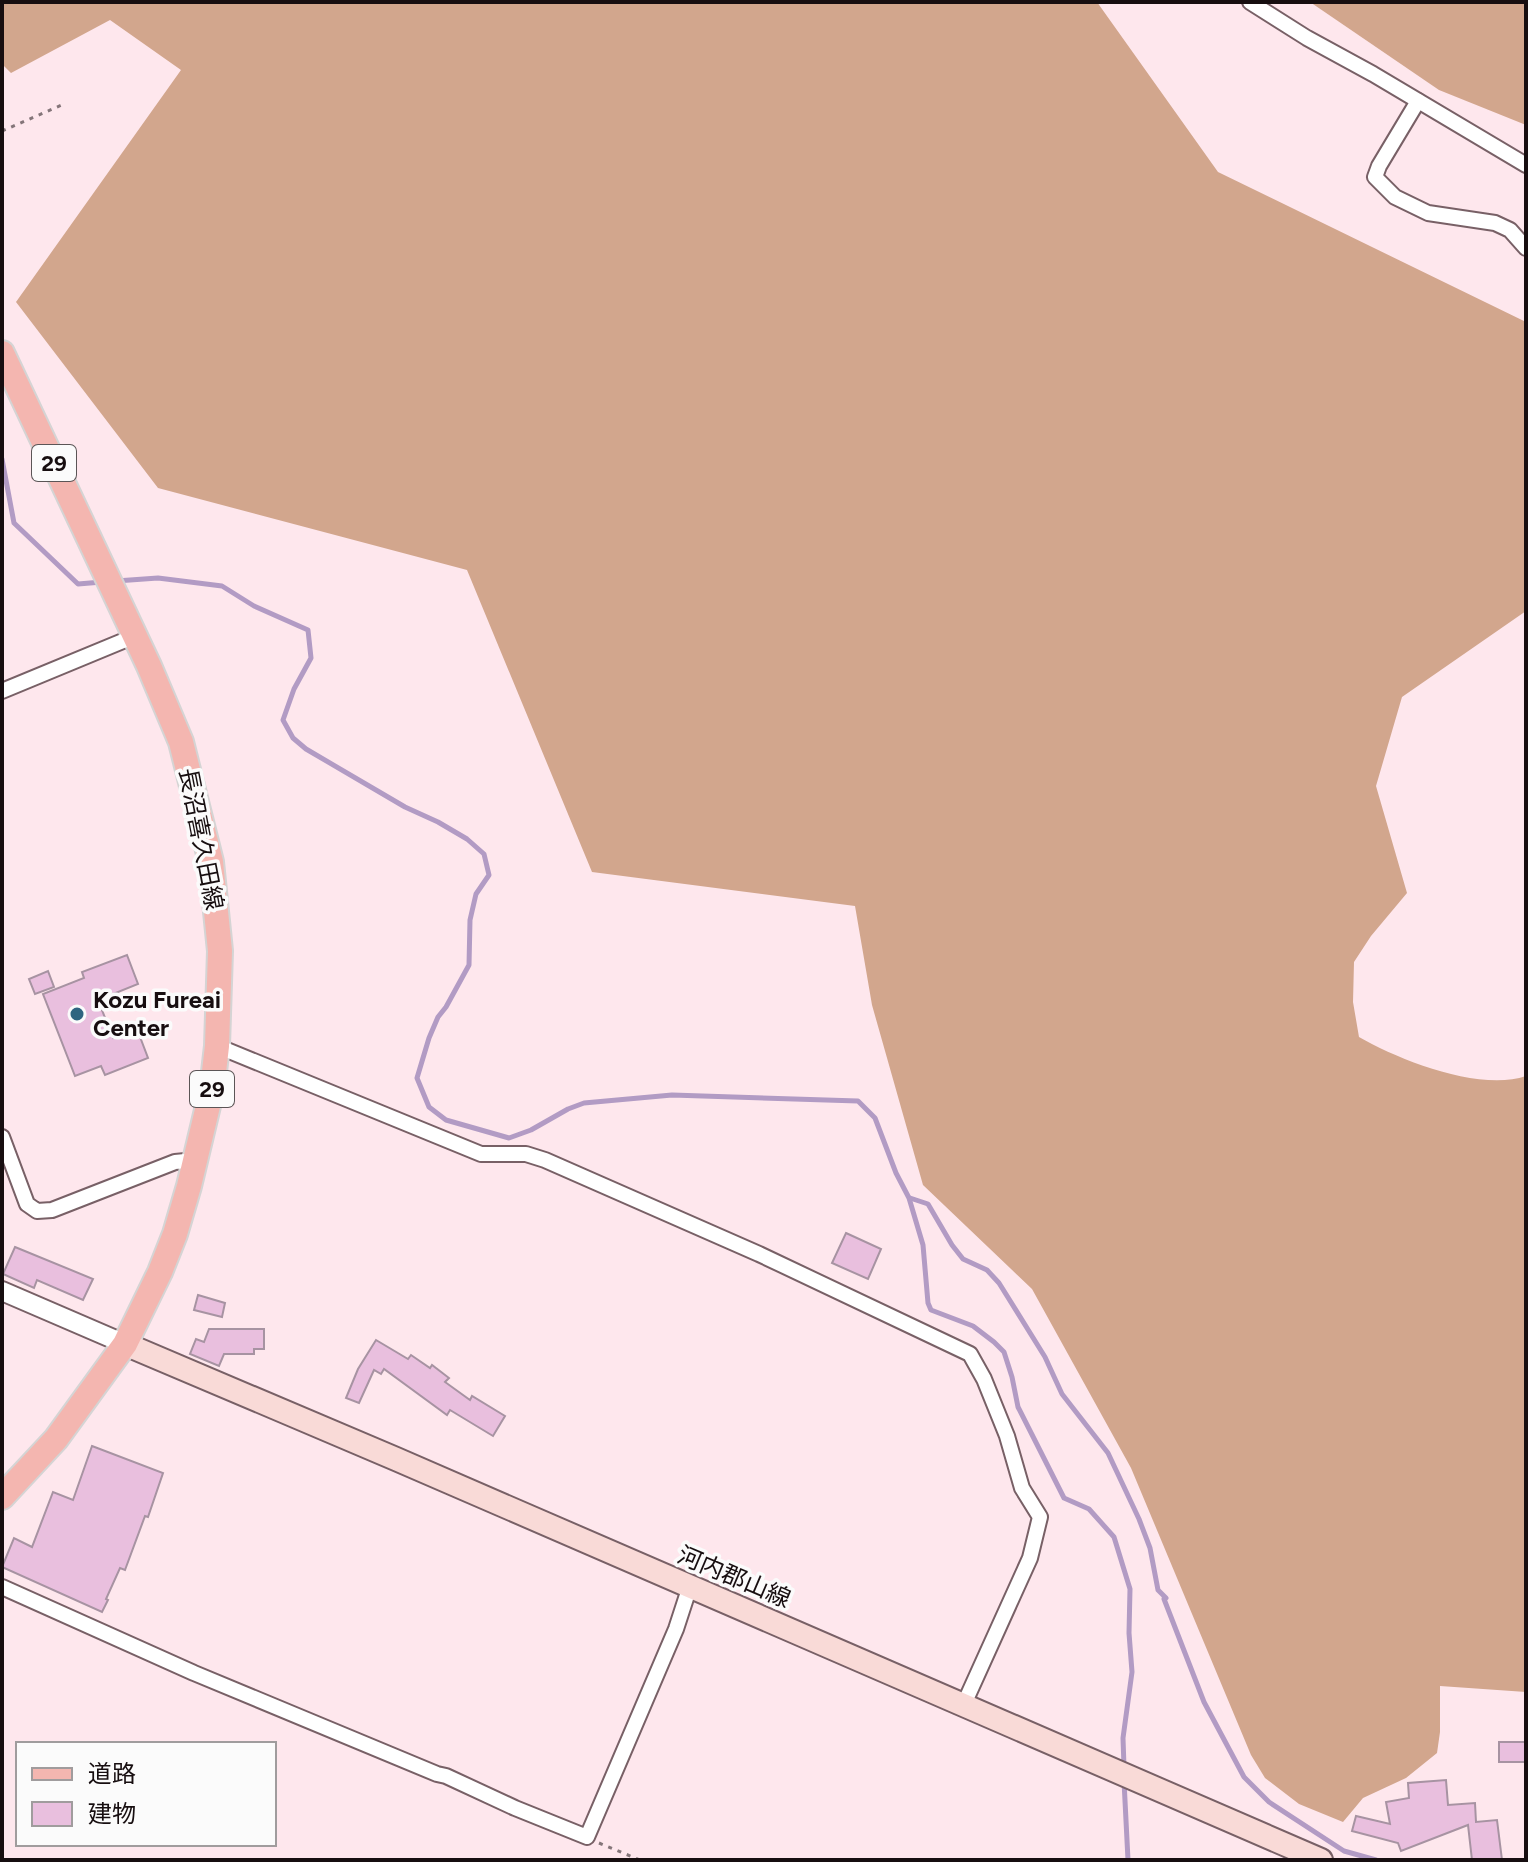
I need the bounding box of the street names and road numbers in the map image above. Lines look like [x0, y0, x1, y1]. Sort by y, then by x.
road number: 29 [32, 445, 76, 481]
street label: 長沼喜久田線 [174, 765, 229, 912]
road number: 29 [190, 1071, 234, 1107]
street label: 河内郡山線 [673, 1540, 795, 1613]

